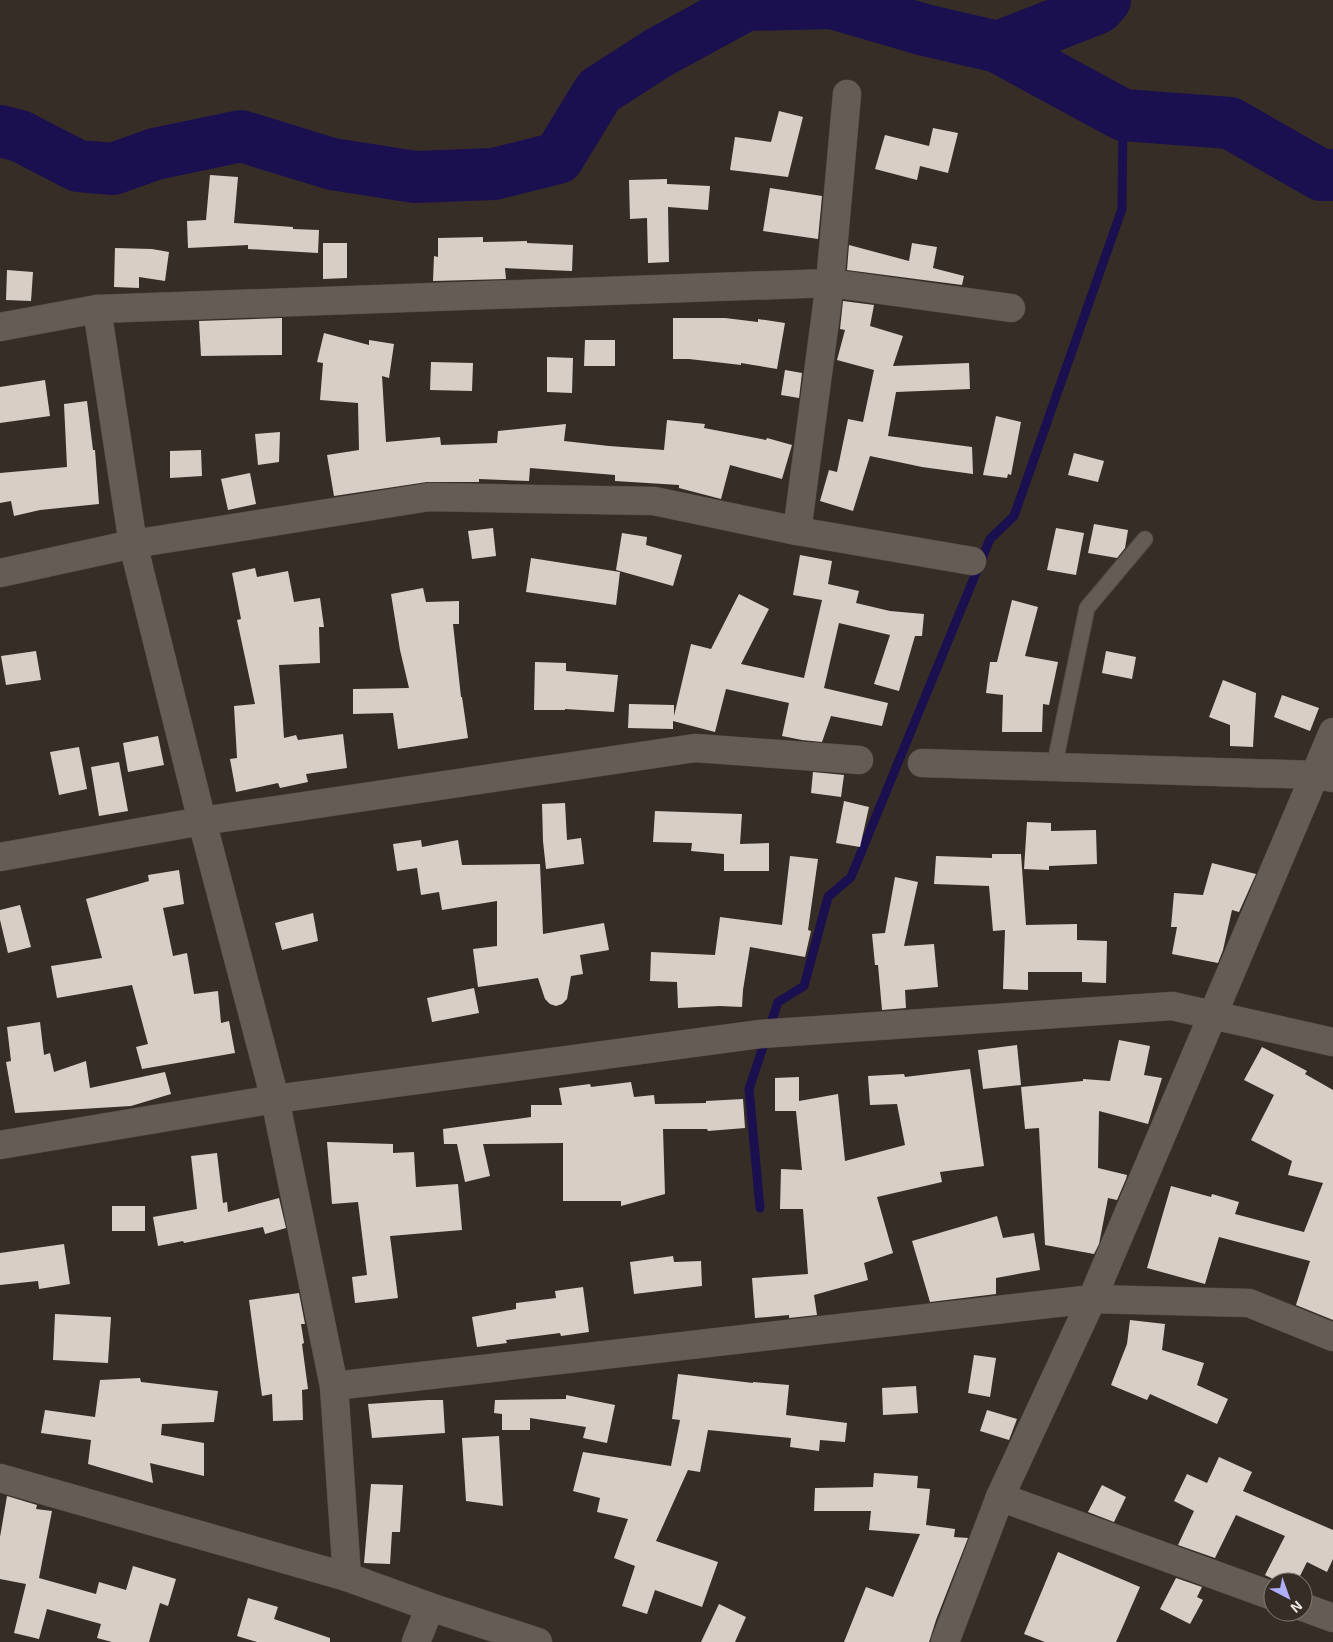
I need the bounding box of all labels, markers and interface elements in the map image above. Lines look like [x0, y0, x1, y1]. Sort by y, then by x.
north arrow [1263, 1572, 1313, 1622]
text: N [1287, 1597, 1306, 1617]

